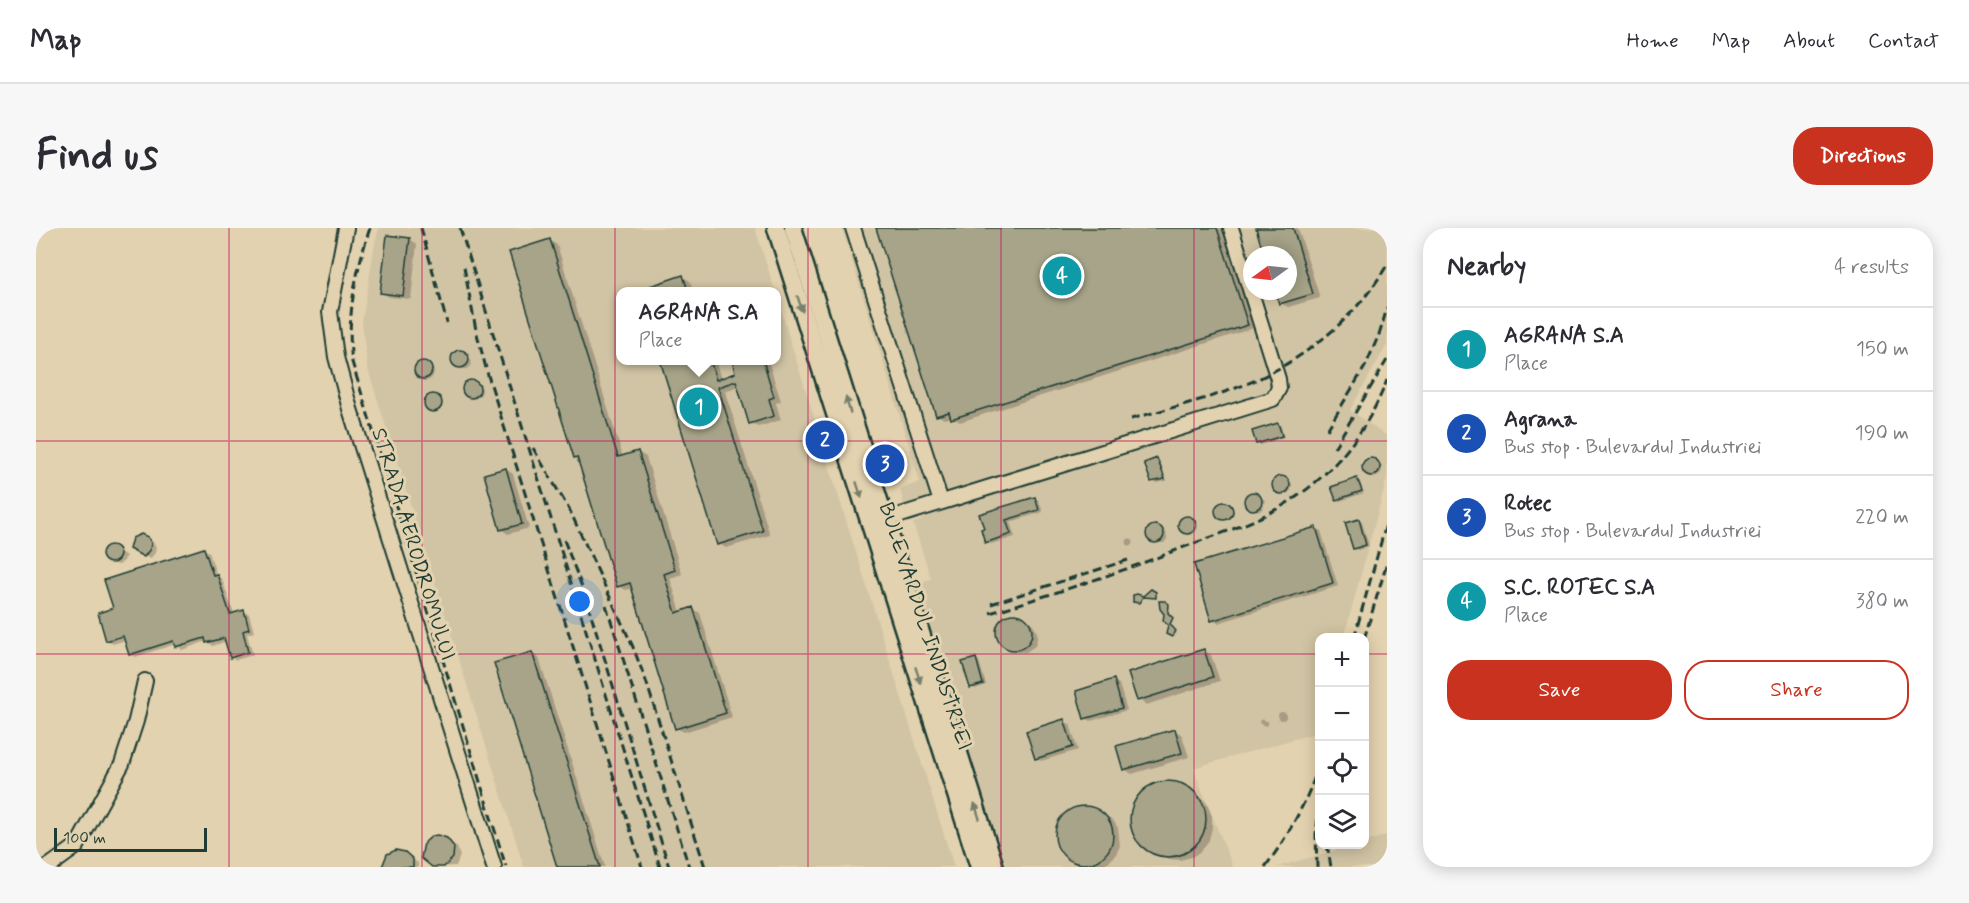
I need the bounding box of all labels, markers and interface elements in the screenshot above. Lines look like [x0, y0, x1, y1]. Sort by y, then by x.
text: Map [30, 23, 81, 60]
text: Home [1627, 27, 1679, 55]
text: Map [1712, 27, 1750, 55]
text: About [1783, 27, 1835, 55]
text: Contact [1868, 27, 1939, 55]
button: Directions [1793, 127, 1933, 185]
text: Find us [36, 129, 158, 184]
north arrow [1243, 246, 1297, 300]
text: Nearby [1447, 250, 1526, 284]
pin: 4 [1042, 254, 1082, 298]
text: 4 results [1834, 254, 1909, 281]
popup [616, 287, 781, 365]
one-way arrow [796, 295, 805, 313]
text: AGRANA S.A [638, 299, 759, 327]
text: AGRANA S.A [1504, 322, 1624, 350]
text: Place [638, 327, 682, 354]
text: 1 [1462, 336, 1471, 363]
text: 150 m [1856, 336, 1909, 363]
text: Place [1504, 350, 1548, 377]
pin: 1 [680, 384, 718, 429]
one-way arrow [843, 396, 853, 414]
text: Agrana [1504, 406, 1577, 434]
pin: 2 [806, 418, 844, 462]
text: 2 [1462, 420, 1471, 447]
text: 190 m [1855, 420, 1909, 447]
street label: STRADA AERODROMULUI [364, 425, 462, 664]
text: Bus stop · Bulevardul Industriei [1504, 434, 1761, 461]
pin: 3 [866, 442, 904, 486]
one-way arrow [855, 481, 864, 499]
text: Rotec [1504, 490, 1552, 518]
street label: BULEVARDUL INDUSTRIEI [872, 499, 978, 754]
text: 3 [1462, 504, 1471, 531]
text: 220 m [1855, 504, 1909, 531]
text: Bus stop · Bulevardul Industriei [1504, 518, 1761, 545]
text: S.C. ROTEC S.A [1504, 574, 1655, 602]
your location [565, 587, 594, 616]
text: 4 [1461, 588, 1472, 615]
text: 380 m [1856, 588, 1909, 615]
text: Place [1504, 602, 1548, 629]
map controls [1315, 633, 1369, 849]
button: + [1315, 633, 1369, 687]
button: Save [1447, 660, 1672, 720]
button: Share [1684, 660, 1909, 720]
one-way arrow [914, 666, 924, 684]
button: − [1315, 687, 1369, 741]
button: locate [1315, 741, 1369, 795]
button: layers [1315, 795, 1369, 849]
one-way arrow [972, 802, 981, 820]
scale bar [54, 825, 207, 852]
text: 100 m [63, 828, 106, 849]

